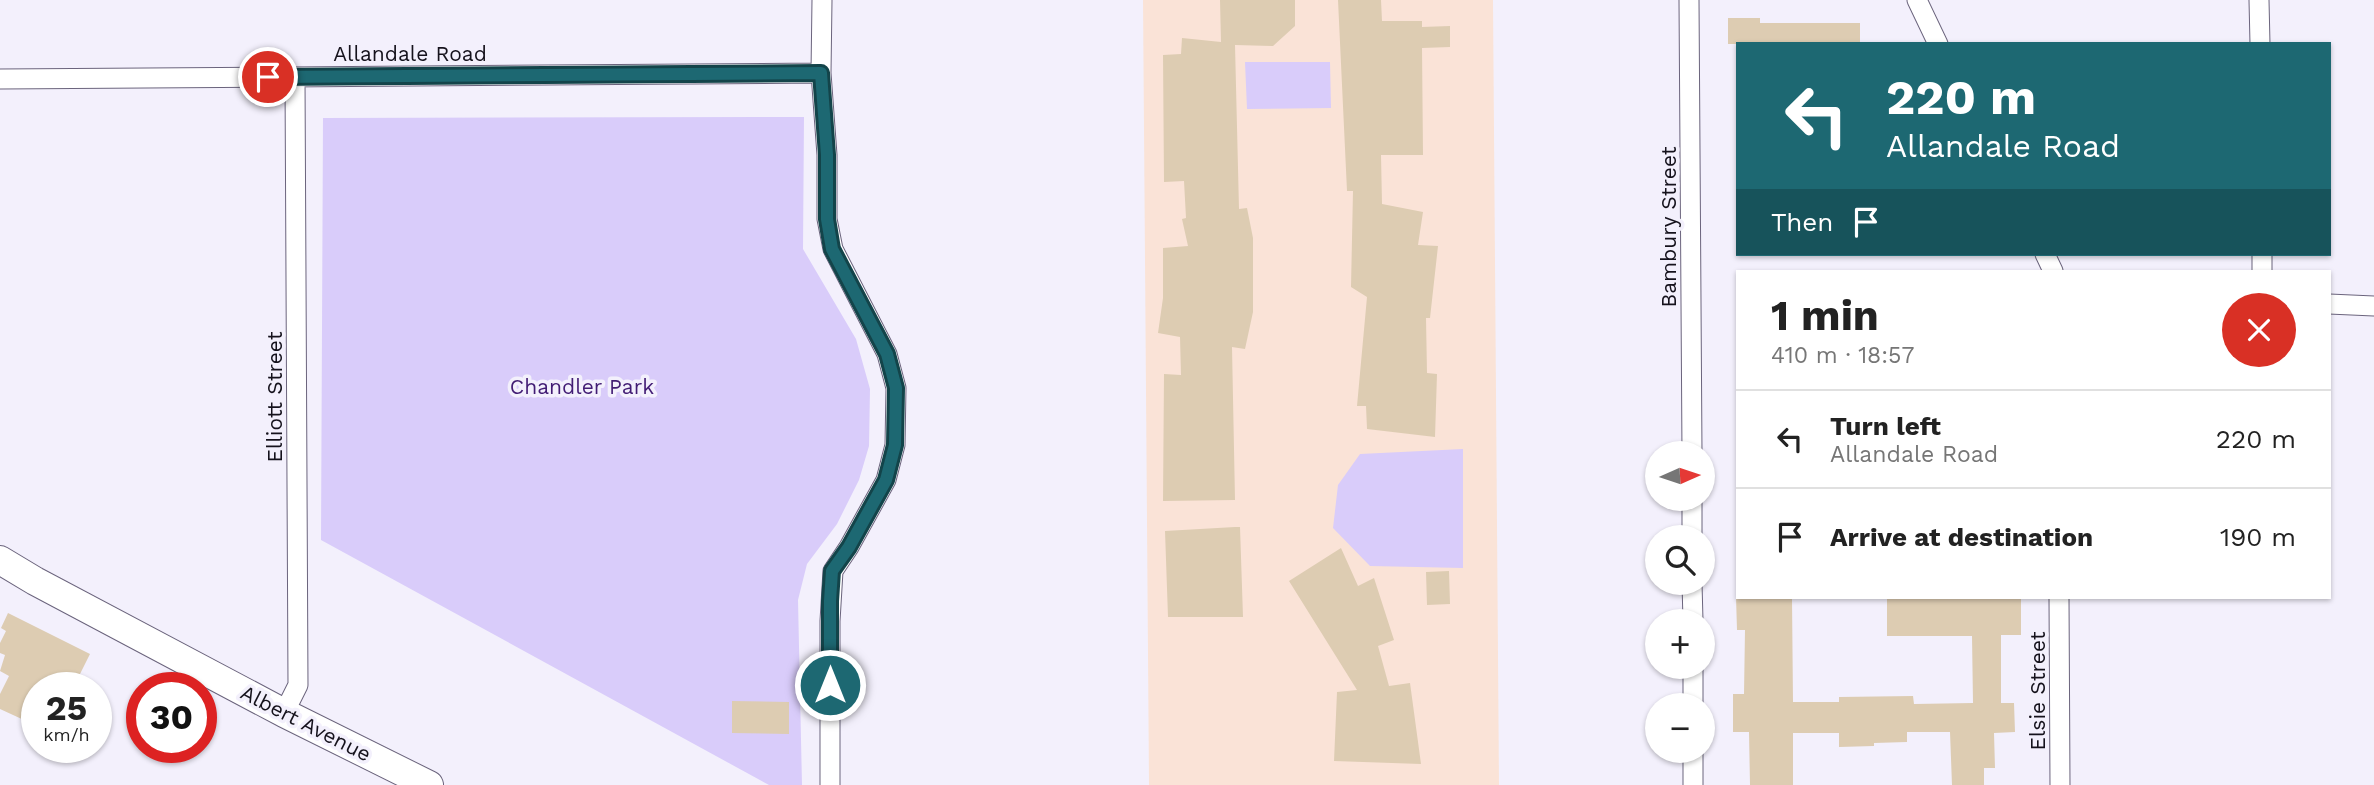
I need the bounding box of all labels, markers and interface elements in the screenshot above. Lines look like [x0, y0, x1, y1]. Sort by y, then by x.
street label: Allandale Road [333, 41, 487, 66]
pin [238, 47, 298, 107]
icon: arrive [249, 58, 287, 96]
text: 220 m [1886, 68, 2036, 126]
icon: left [1771, 70, 1862, 161]
text: Allandale Road [1886, 127, 2120, 165]
street label: Bambury Street [1656, 146, 1681, 308]
icon: arrive [1847, 203, 1885, 241]
text: Then [1771, 207, 1833, 237]
text: 1 min [1771, 291, 1879, 340]
button: close [2222, 293, 2296, 367]
street label: Elliott Street [262, 331, 287, 462]
text: 410 m · 18:57 [1771, 342, 1914, 369]
park label: Chandler Park [510, 374, 654, 399]
text: Turn left [1830, 411, 1941, 441]
icon: left [1771, 420, 1809, 458]
text: 220 m [2216, 424, 2296, 454]
north arrow [1645, 441, 1715, 511]
map controls [1645, 441, 1715, 763]
text: Allandale Road [1830, 441, 1998, 468]
icon: arrive [1771, 518, 1809, 556]
text: Arrive at destination [1830, 522, 2093, 552]
text: 190 m [2220, 522, 2296, 552]
button: search [1645, 525, 1715, 595]
button: + [1645, 609, 1715, 679]
street label: Elsie Street [2025, 631, 2050, 750]
position arrow [793, 648, 867, 722]
speed limit sign: 30 [126, 672, 217, 763]
street label: Albert Avenue [237, 679, 375, 767]
text: 25 [46, 687, 87, 729]
button: − [1645, 693, 1715, 763]
text: km/h [43, 724, 90, 745]

